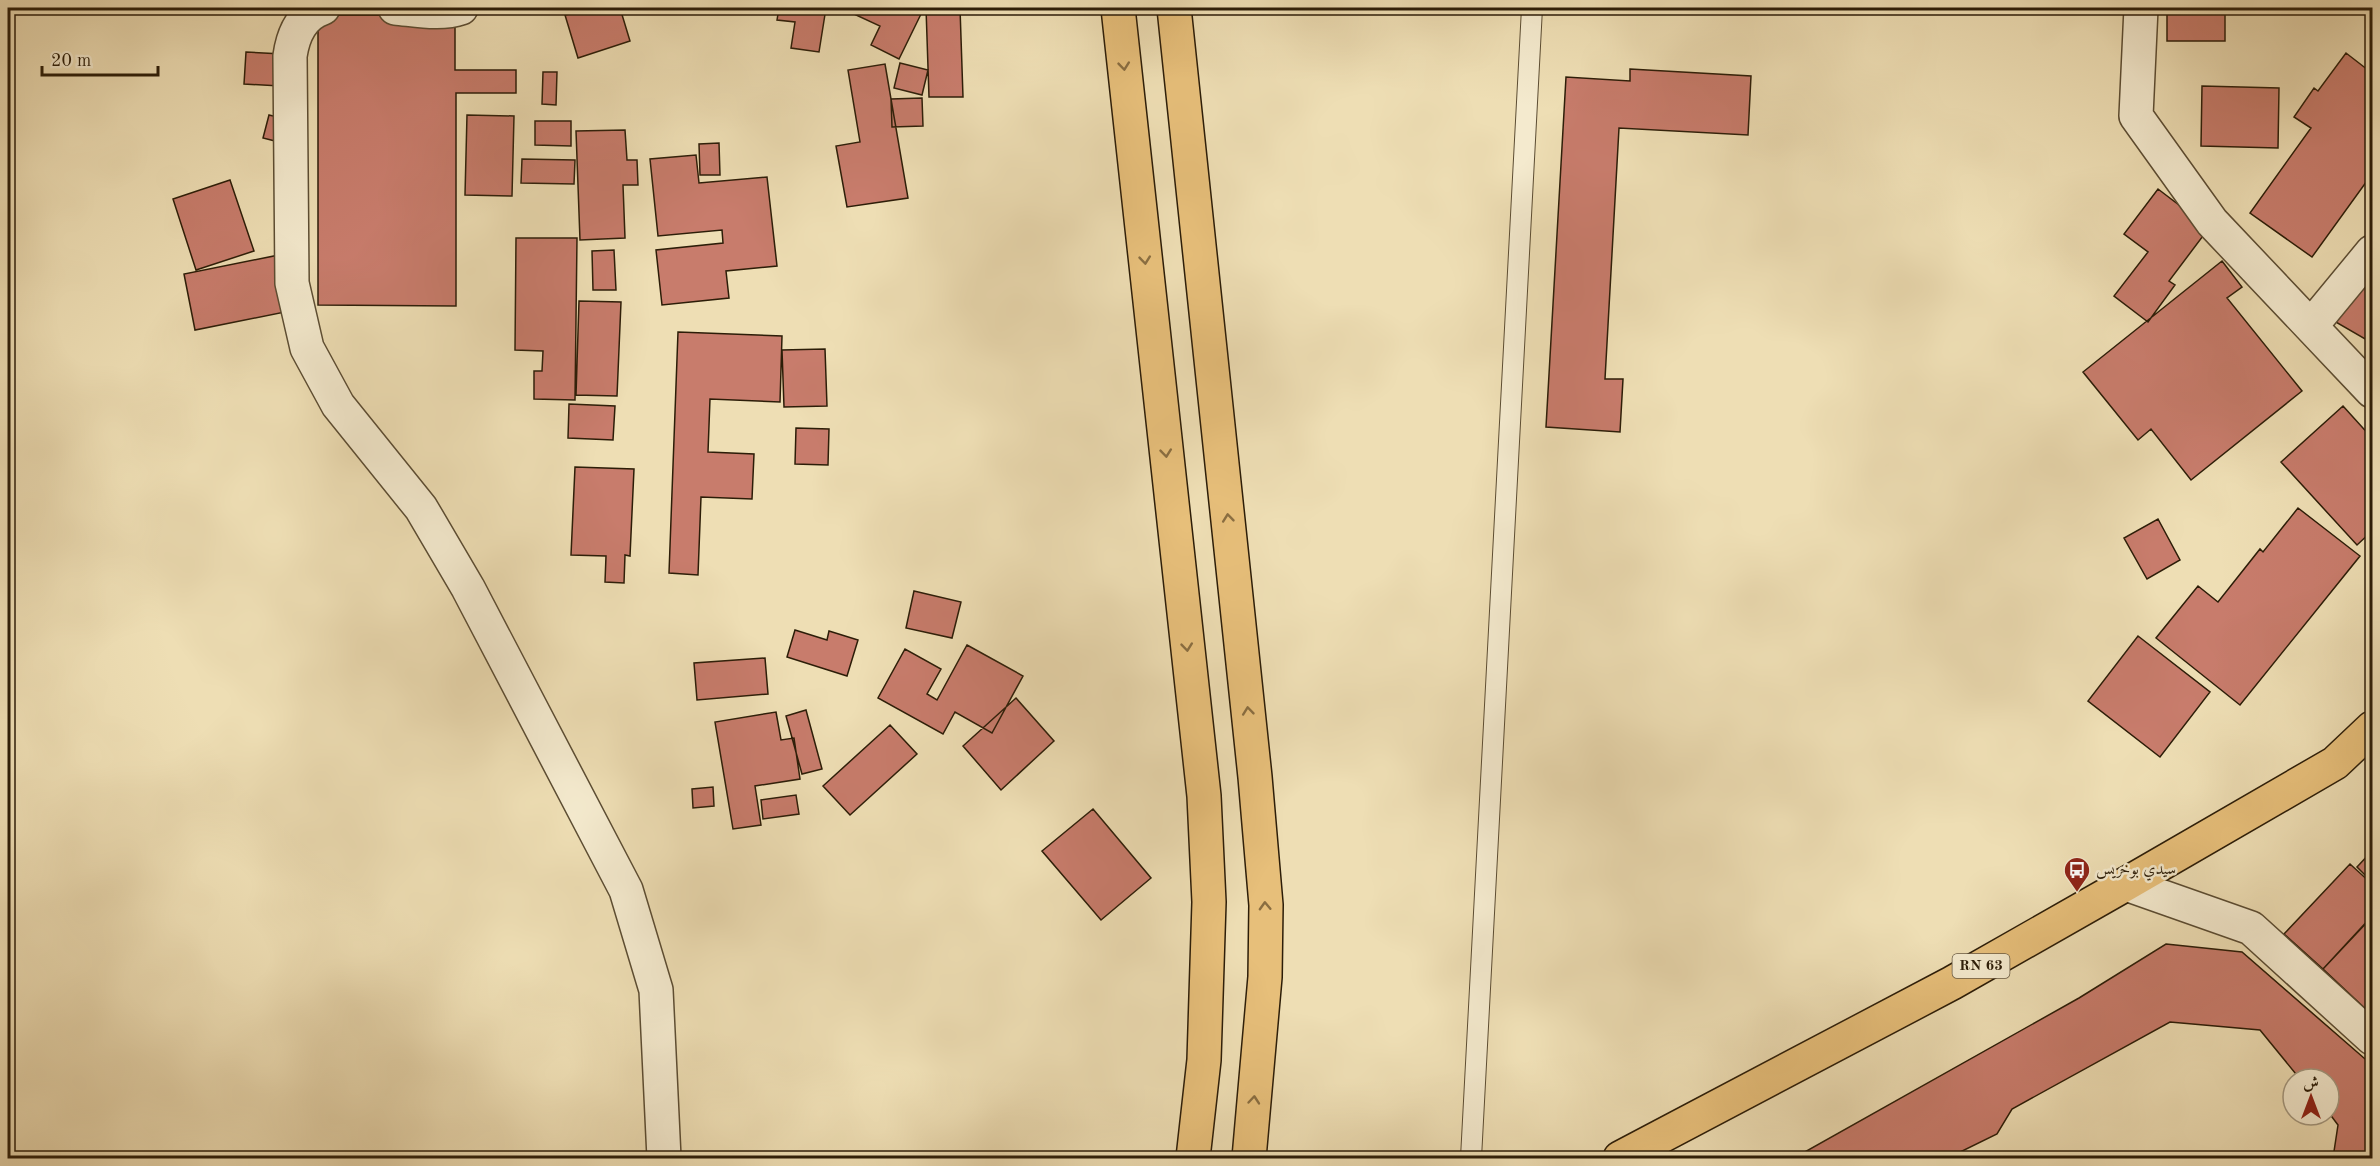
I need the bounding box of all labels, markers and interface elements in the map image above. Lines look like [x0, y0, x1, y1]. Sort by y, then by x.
scale bar [42, 39, 158, 77]
text: 20 m [51, 52, 91, 70]
one-way arrow [1117, 61, 1130, 70]
one-way arrow [1138, 255, 1151, 264]
one-way arrow [1159, 449, 1172, 458]
one-way arrow [1222, 513, 1235, 522]
one-way arrow [1180, 643, 1193, 652]
one-way arrow [1243, 707, 1255, 716]
bus stop icon: سيدي بوخريس [2062, 855, 2092, 893]
place label: سيدي بوخريس [2096, 862, 2176, 881]
one-way arrow [1259, 901, 1272, 910]
road number: RN 63 [1952, 954, 2010, 978]
north arrow [2281, 1067, 2341, 1127]
text: ش [2303, 1076, 2319, 1092]
one-way arrow [1247, 1096, 1260, 1105]

